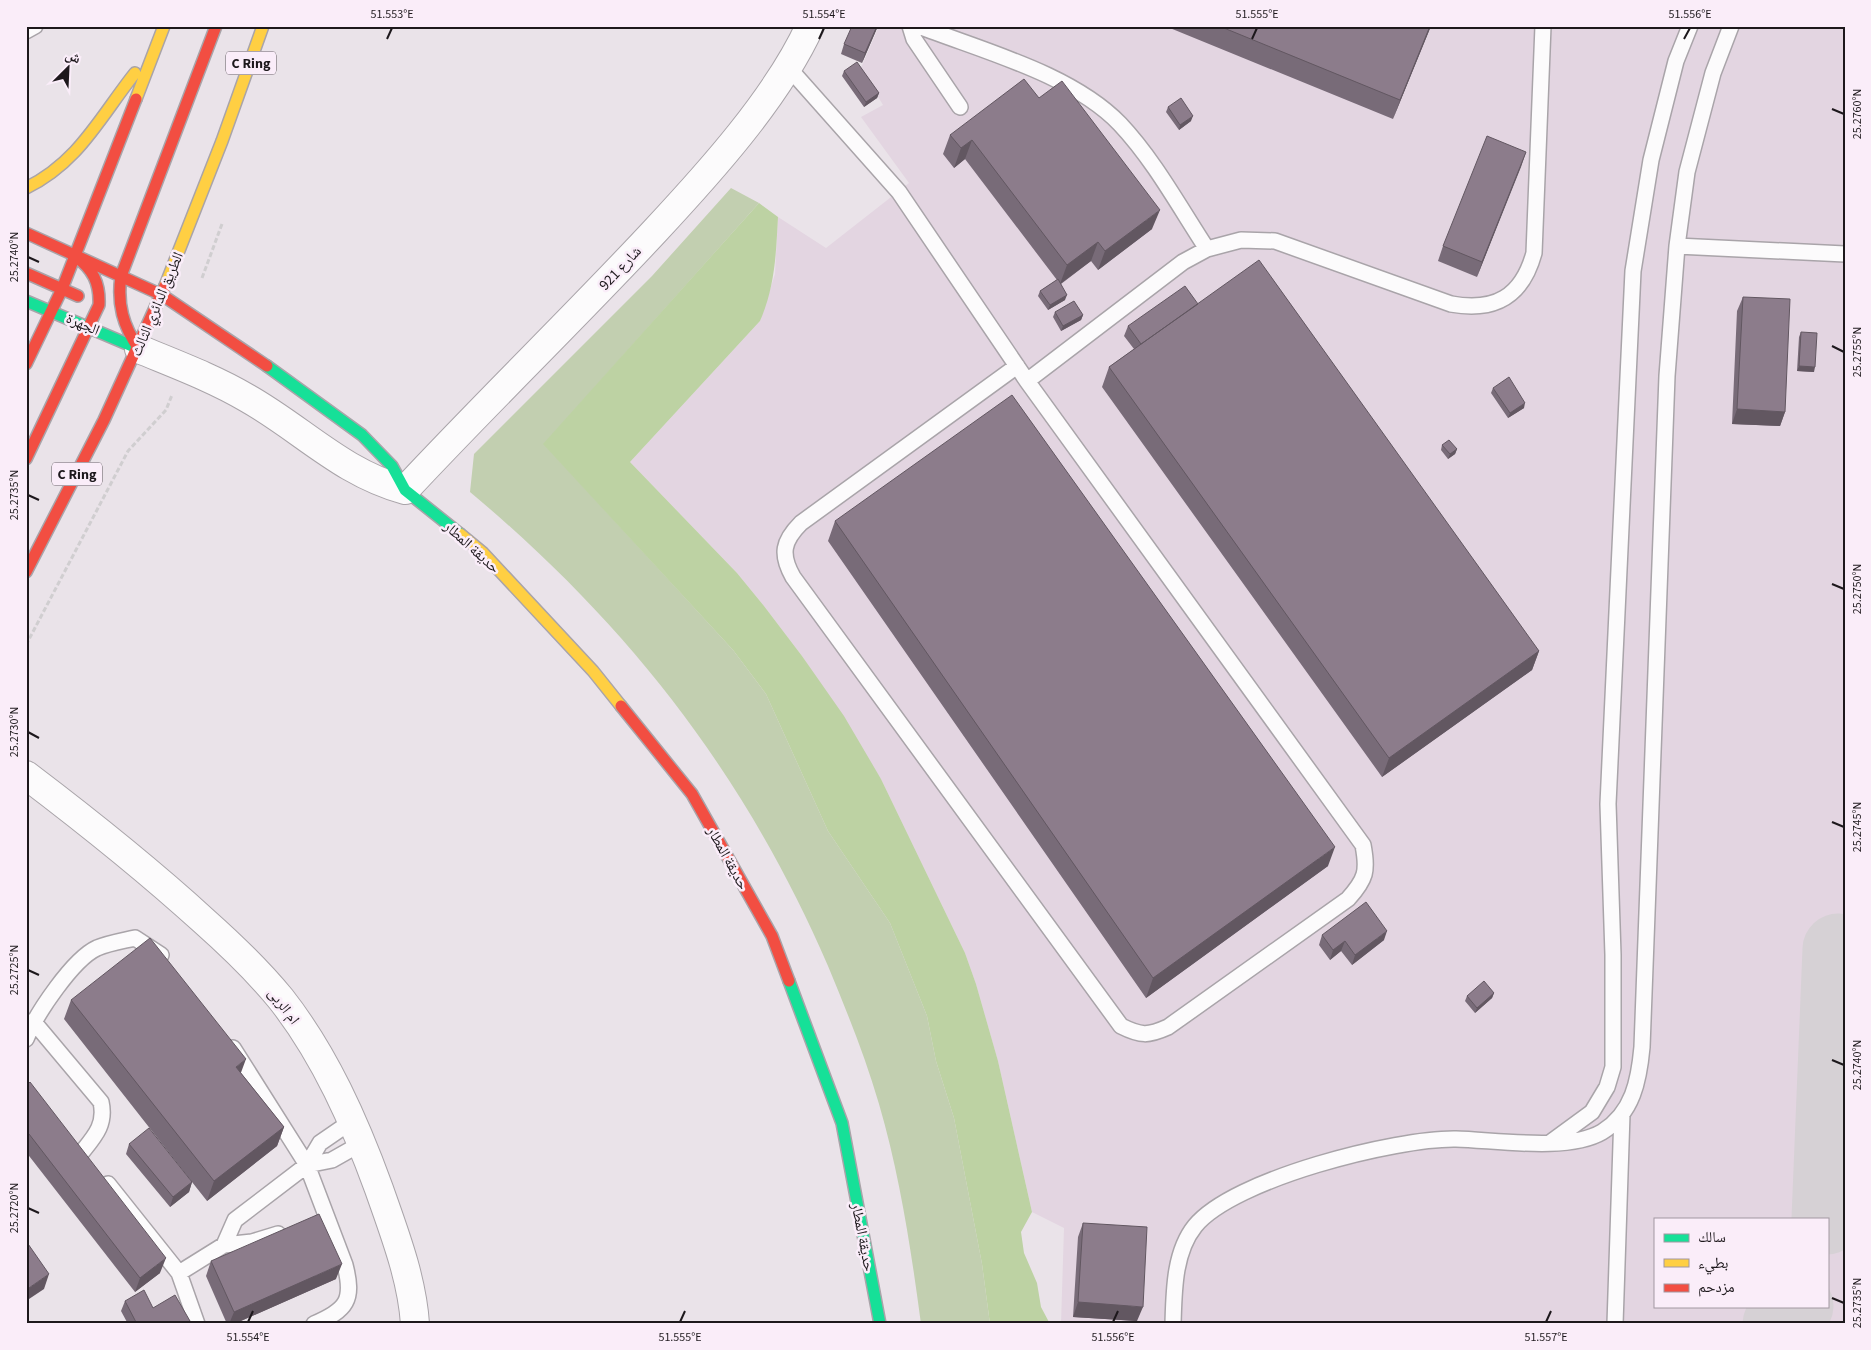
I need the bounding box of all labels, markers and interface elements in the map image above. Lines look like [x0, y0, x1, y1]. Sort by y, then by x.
text: 51.553°E [370, 6, 414, 23]
text: 51.554°E [802, 6, 846, 23]
text: 51.555°E [1235, 6, 1279, 23]
text: 51.556°E [1668, 6, 1712, 23]
north arrow [42, 42, 92, 92]
text: ش [62, 45, 84, 69]
road number: C Ring [226, 52, 276, 74]
text: 25.2760°N [1849, 89, 1866, 139]
text: 25.2740°N [6, 232, 23, 282]
street label: شارع 921 [594, 241, 647, 295]
street label: الطريق الدائري الثالث [126, 249, 190, 360]
street label: الجهرة [63, 308, 103, 341]
text: 25.2755°N [1849, 327, 1866, 377]
road number: C Ring [52, 462, 102, 486]
text: 25.2735°N [6, 470, 23, 520]
street label: حديقة المطار [438, 516, 505, 579]
text: 25.2750°N [1849, 564, 1866, 614]
text: 25.2730°N [6, 707, 23, 757]
text: 25.2745°N [1849, 802, 1866, 852]
street label: حديقة المطار [701, 822, 754, 894]
text: 25.2725°N [6, 945, 23, 995]
street label: ام الربى [263, 984, 304, 1029]
text: 25.2740°N [1849, 1040, 1866, 1090]
text: 25.2720°N [6, 1183, 23, 1233]
street label: حديقة المطار [845, 1200, 880, 1274]
legend [1654, 1218, 1828, 1308]
text: سالك [1698, 1227, 1726, 1248]
text: بطيء [1698, 1253, 1728, 1275]
text: مزدحم [1698, 1277, 1735, 1298]
text: 25.2735°N [1849, 1278, 1866, 1328]
text: 51.554°E [226, 1329, 270, 1346]
text: 51.555°E [658, 1329, 702, 1346]
text: 51.556°E [1091, 1329, 1135, 1346]
text: 51.557°E [1524, 1329, 1568, 1346]

